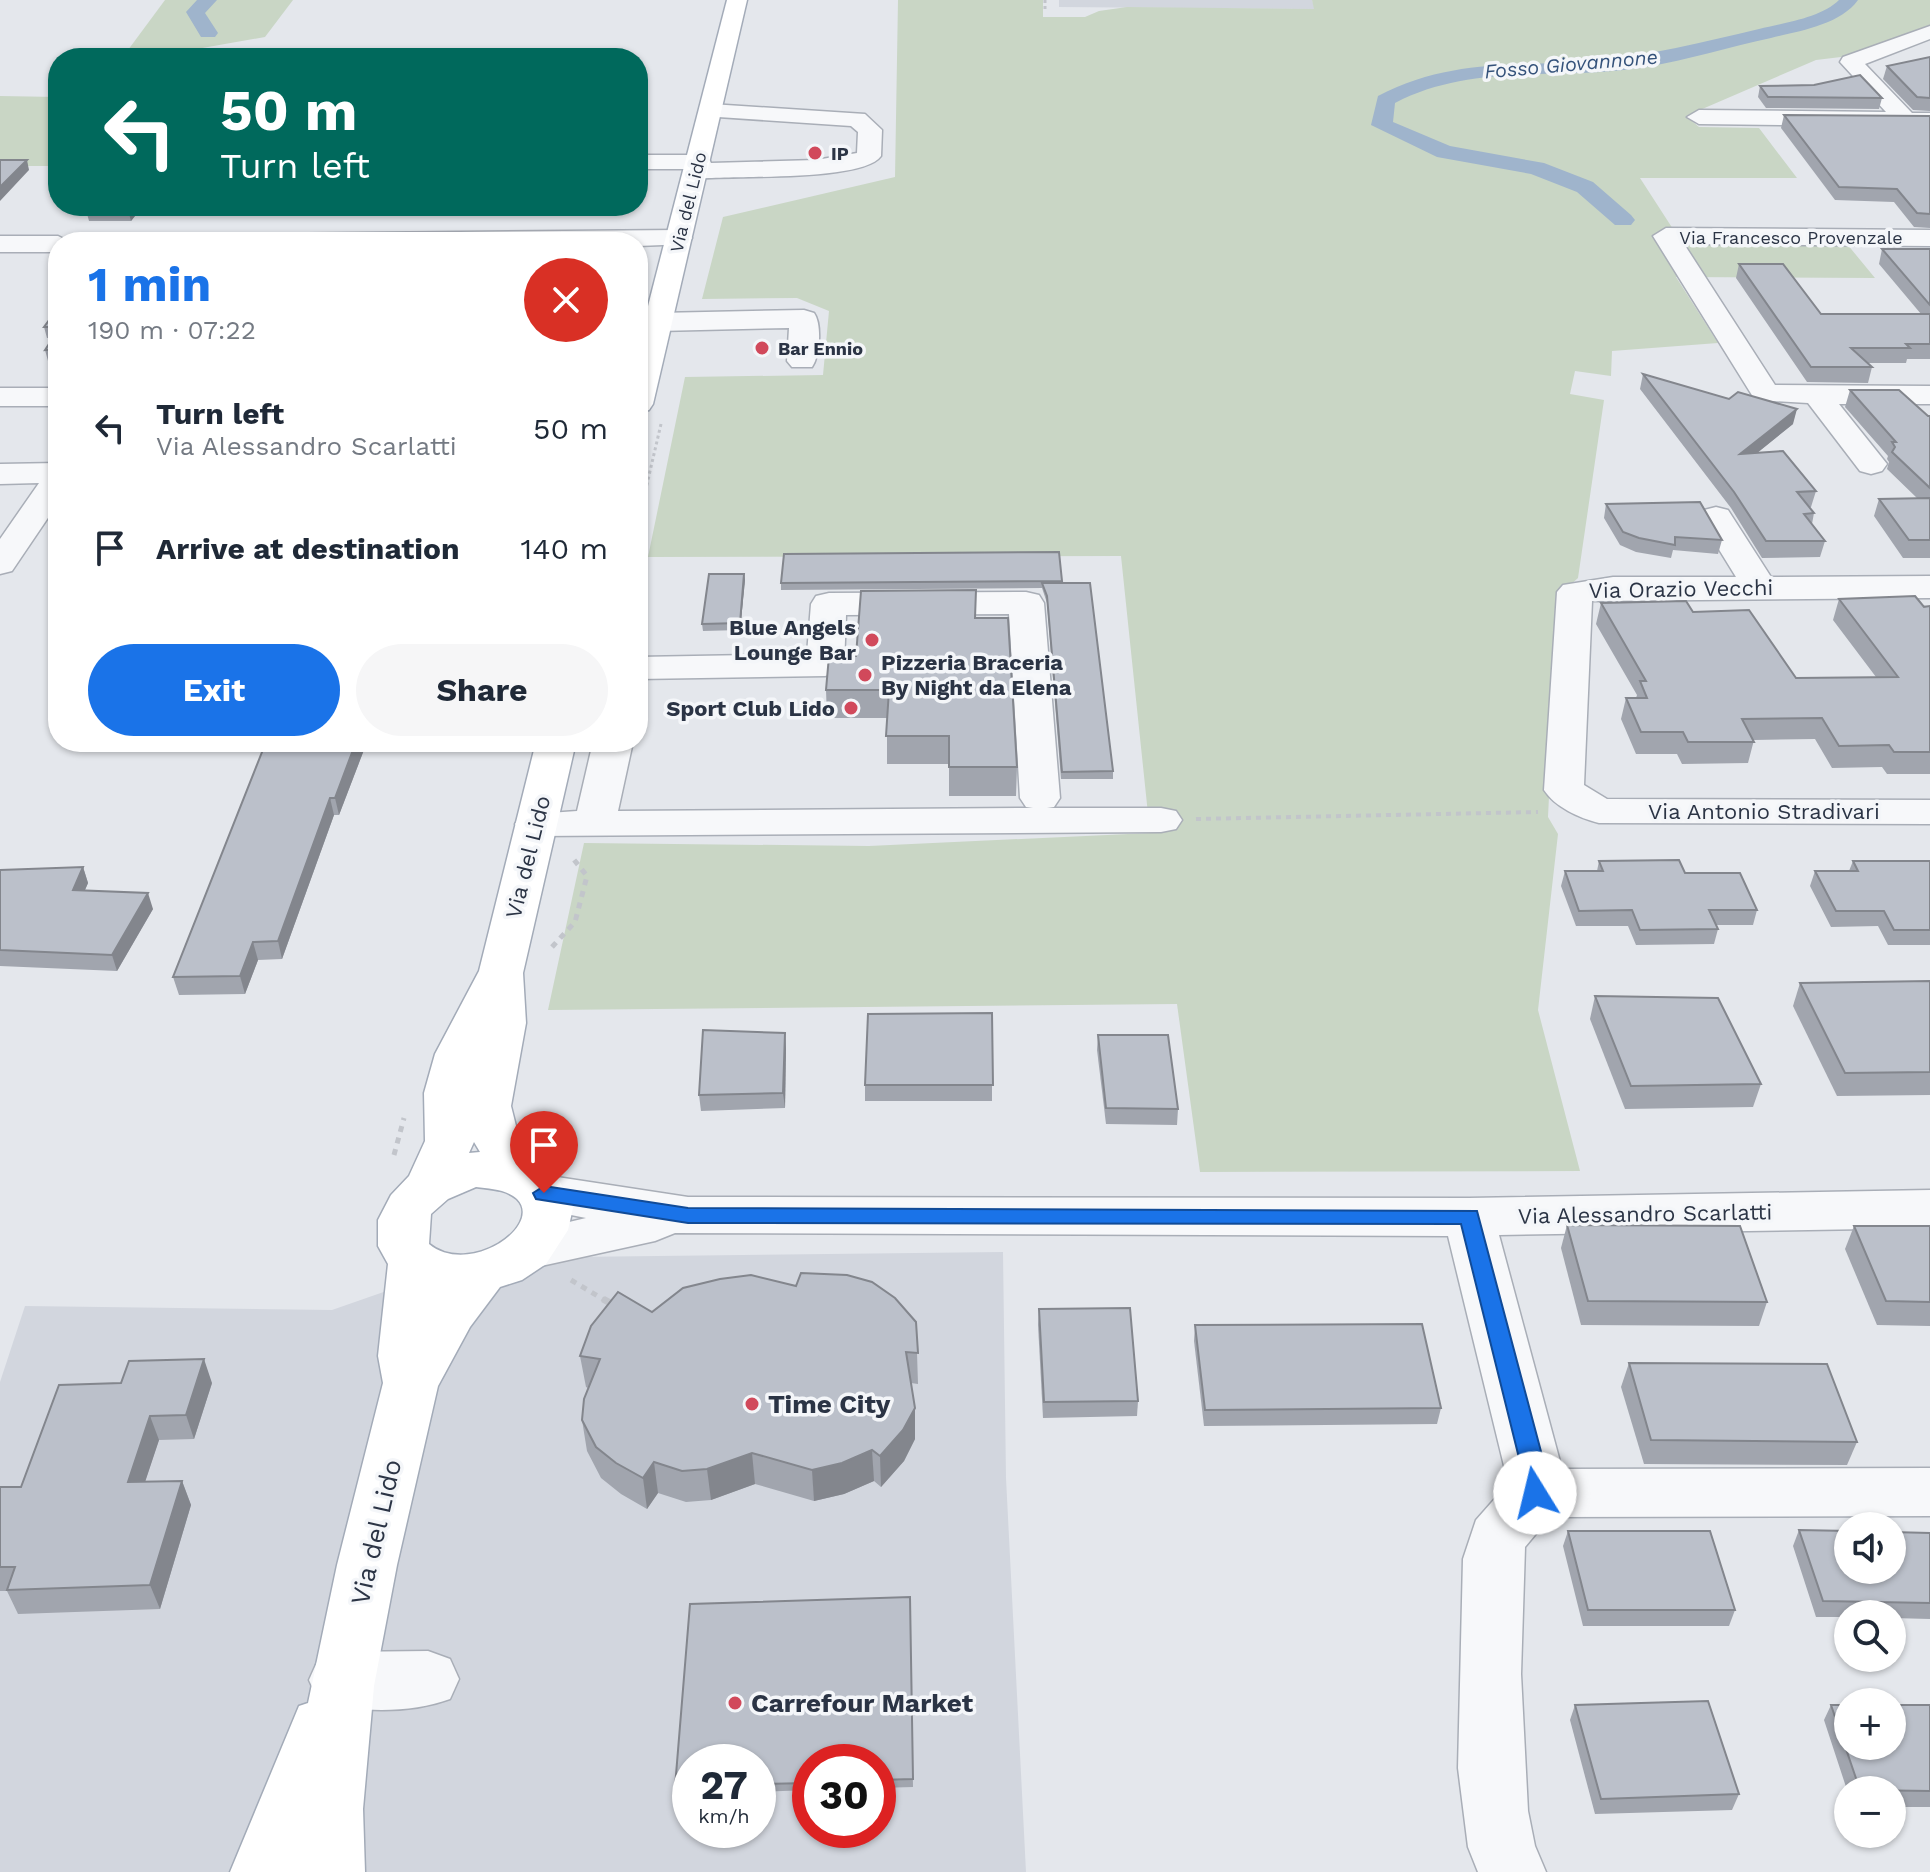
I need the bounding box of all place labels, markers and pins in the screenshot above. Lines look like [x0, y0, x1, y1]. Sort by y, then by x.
place label: IP [831, 143, 849, 164]
marker: IP [806, 144, 824, 162]
place label: Bar Ennio [778, 338, 863, 359]
marker: Bar Ennio [753, 339, 771, 357]
place label: Blue Angels Lounge Bar [729, 615, 857, 665]
marker: Blue Angels Lounge Bar [863, 631, 881, 649]
place label: Pizzeria Braceria By Night da Elena [881, 650, 1072, 700]
marker: Pizzeria Braceria By Night da Elena [856, 666, 874, 684]
place label: Sport Club Lido [666, 696, 835, 721]
marker: Sport Club Lido [842, 699, 860, 717]
pin [510, 1111, 578, 1193]
place label: Time City [768, 1389, 891, 1419]
marker: Time City [743, 1395, 761, 1413]
place label: Carrefour Market [751, 1688, 974, 1718]
marker: Carrefour Market [726, 1694, 744, 1712]

